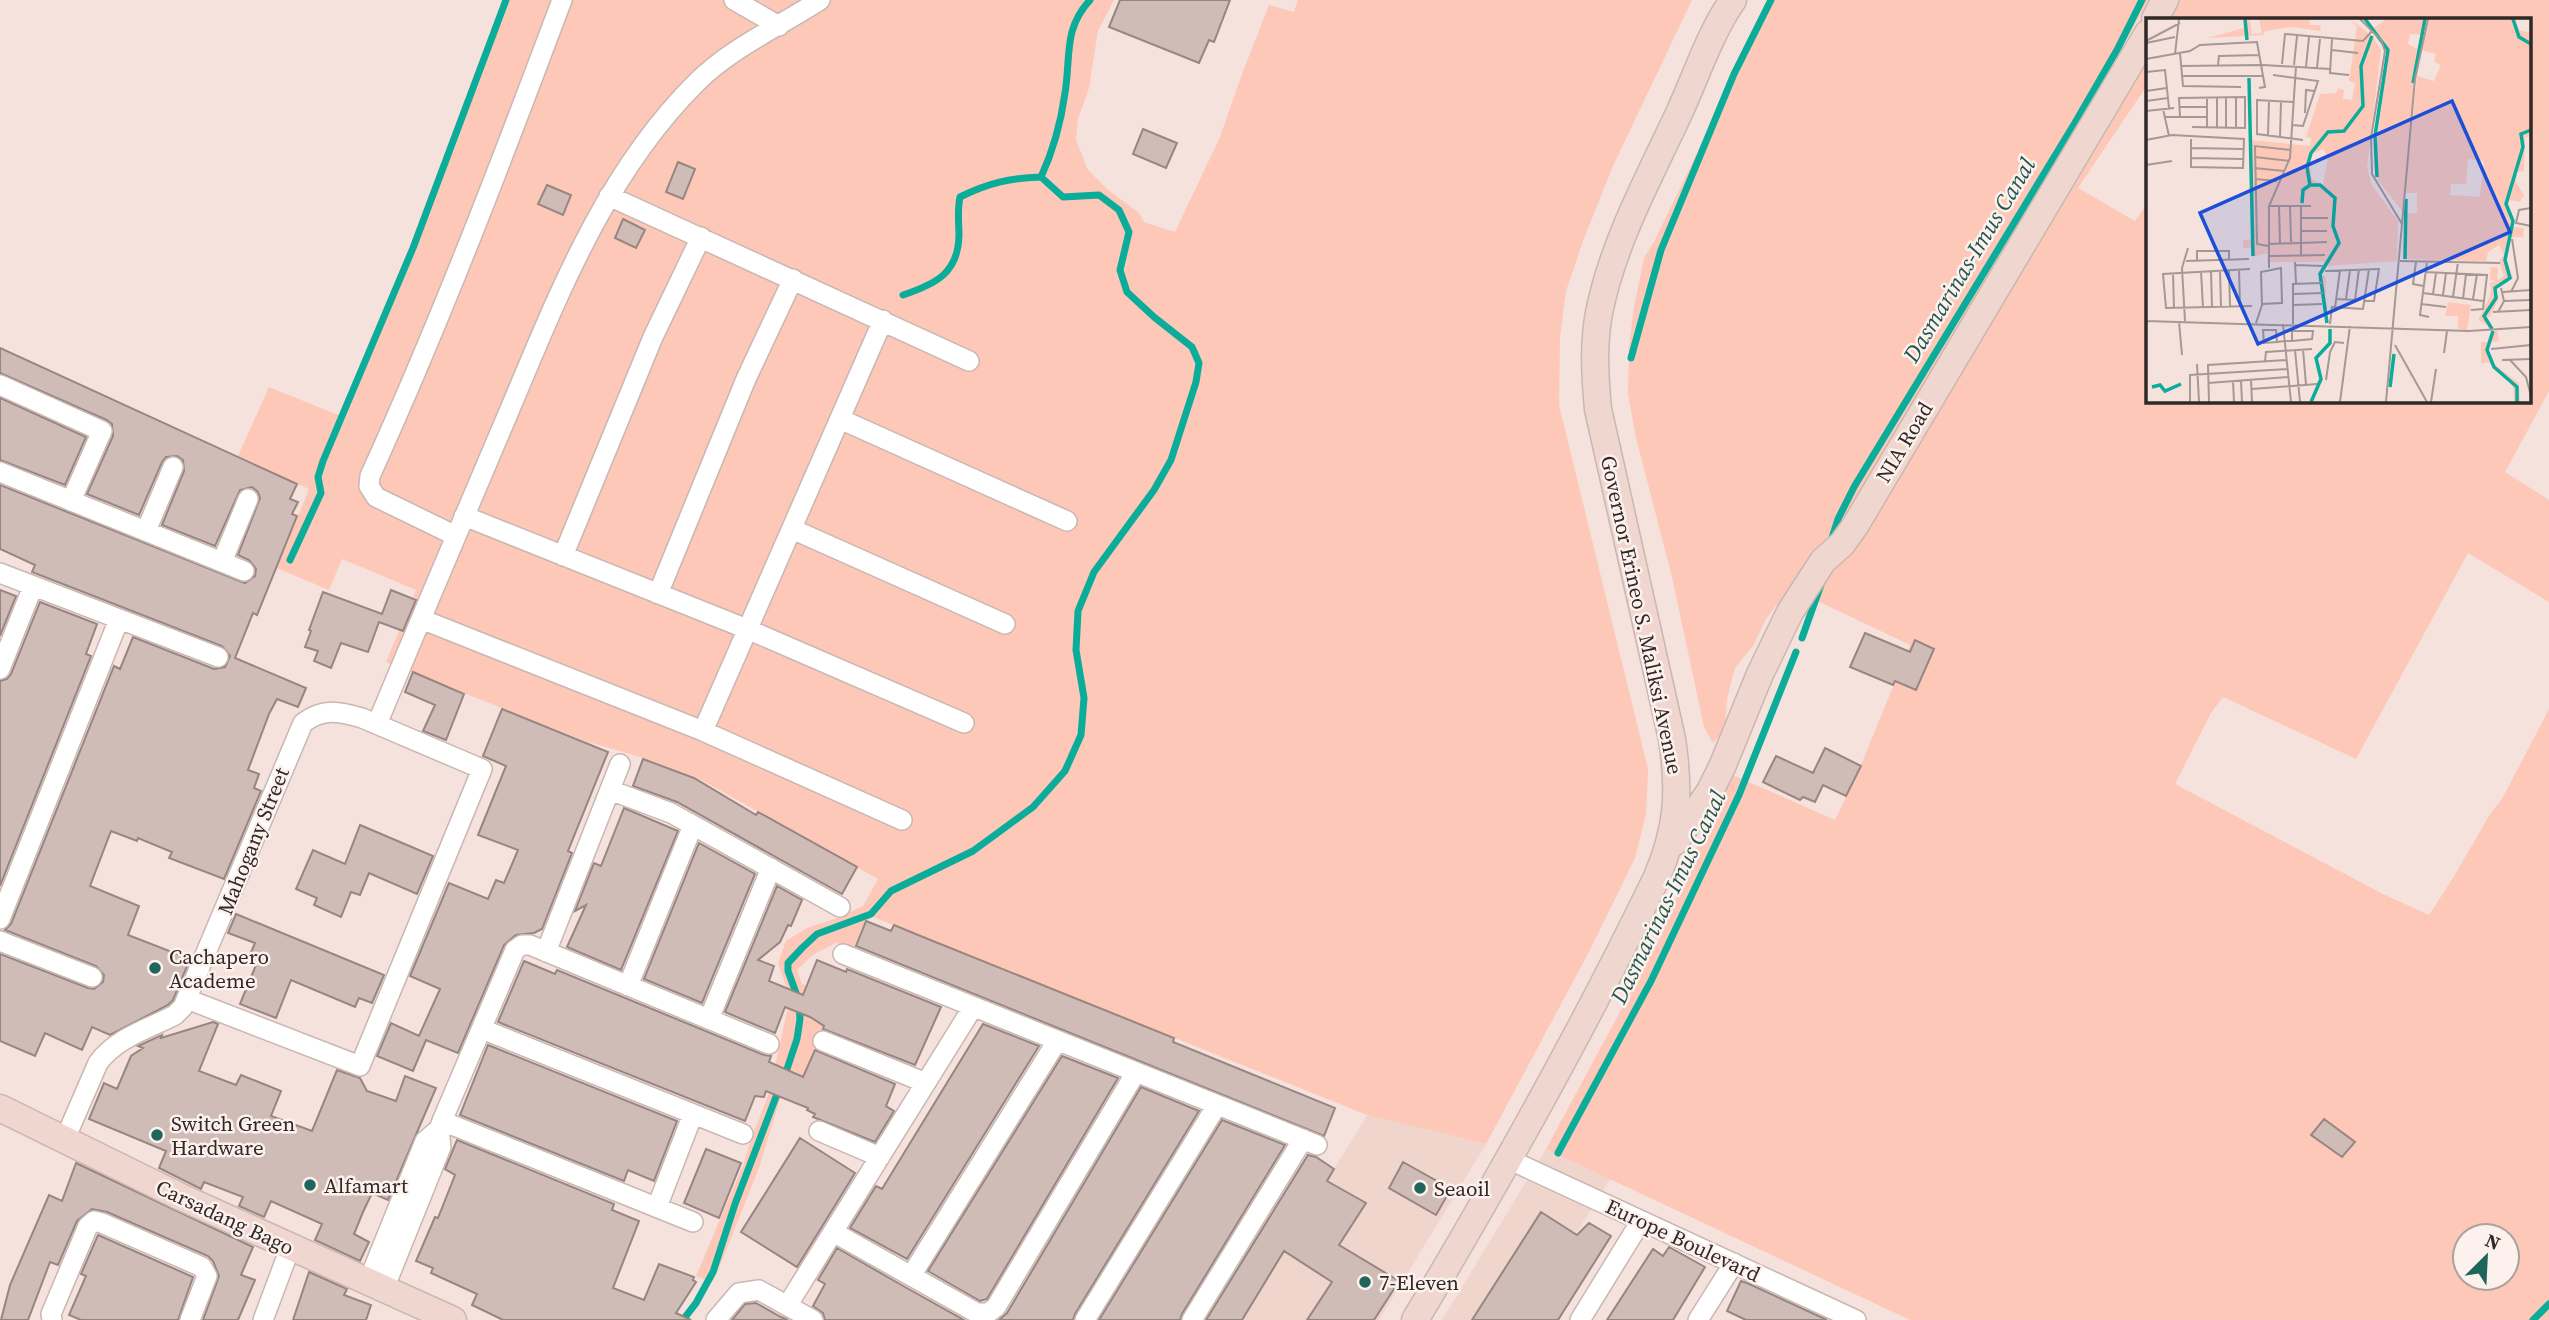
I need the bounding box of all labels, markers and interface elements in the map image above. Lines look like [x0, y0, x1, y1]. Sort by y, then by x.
inset map [2146, 18, 2532, 402]
water label: Dasmarinas-Imus Canal [1895, 151, 2043, 369]
street label: NIA Road [1869, 396, 1940, 488]
street label: Governor Erineo S. Maliksi Avenue [1594, 453, 1690, 777]
street label: Mahogany Street [210, 763, 296, 919]
water label: Dasmarinas-Imus Canal [1602, 784, 1734, 1010]
place label: Cachapero Academe [169, 942, 269, 995]
marker: Cachapero Academe [147, 960, 163, 976]
place label: Switch Green Hardware [171, 1109, 295, 1162]
marker: Switch Green Hardware [149, 1127, 165, 1143]
place label: Alfamart [324, 1171, 408, 1200]
street label: Carsadang Bago [151, 1172, 299, 1262]
place label: Seaoil [1434, 1174, 1490, 1203]
marker: Alfamart [302, 1177, 318, 1193]
marker: Seaoil [1412, 1180, 1428, 1196]
street label: Europe Boulevard [1601, 1191, 1765, 1289]
north arrow [2451, 1222, 2521, 1292]
text: N [2481, 1227, 2505, 1256]
place label: 7-Eleven [1379, 1268, 1459, 1297]
marker: 7-Eleven [1357, 1274, 1373, 1290]

